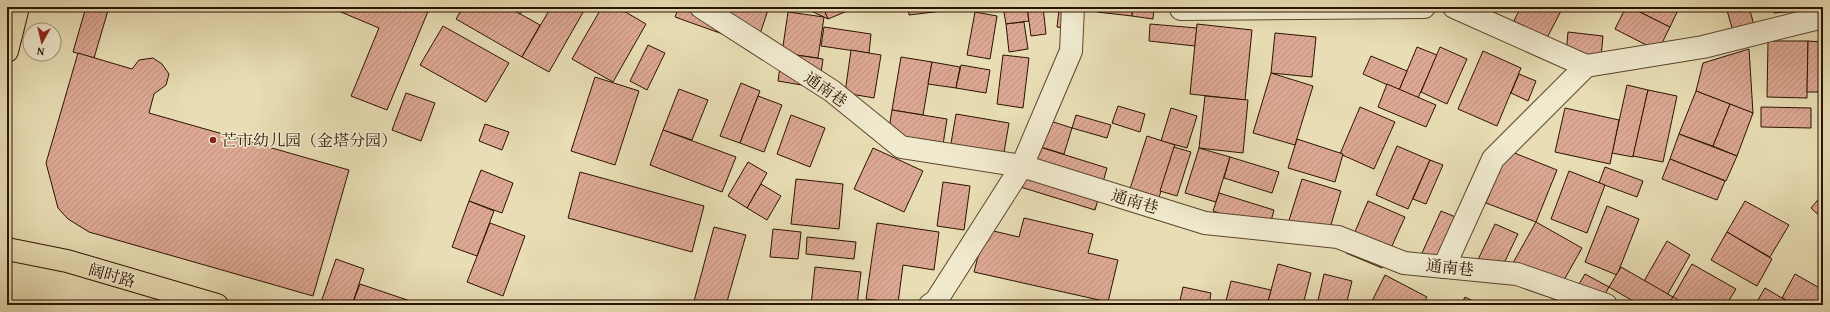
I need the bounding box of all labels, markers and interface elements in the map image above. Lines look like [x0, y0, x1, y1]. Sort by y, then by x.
north arrow [22, 22, 62, 62]
text: N [35, 43, 45, 60]
street label: 通南巷 [799, 65, 853, 113]
place label: 芒市幼儿园（金塔分园） [221, 128, 397, 152]
marker: 芒市幼儿园（金塔分园） [208, 135, 218, 145]
street label: 通南巷 [1109, 183, 1161, 219]
street label: 通南巷 [1425, 253, 1475, 281]
street label: 阔时路 [86, 257, 138, 293]

